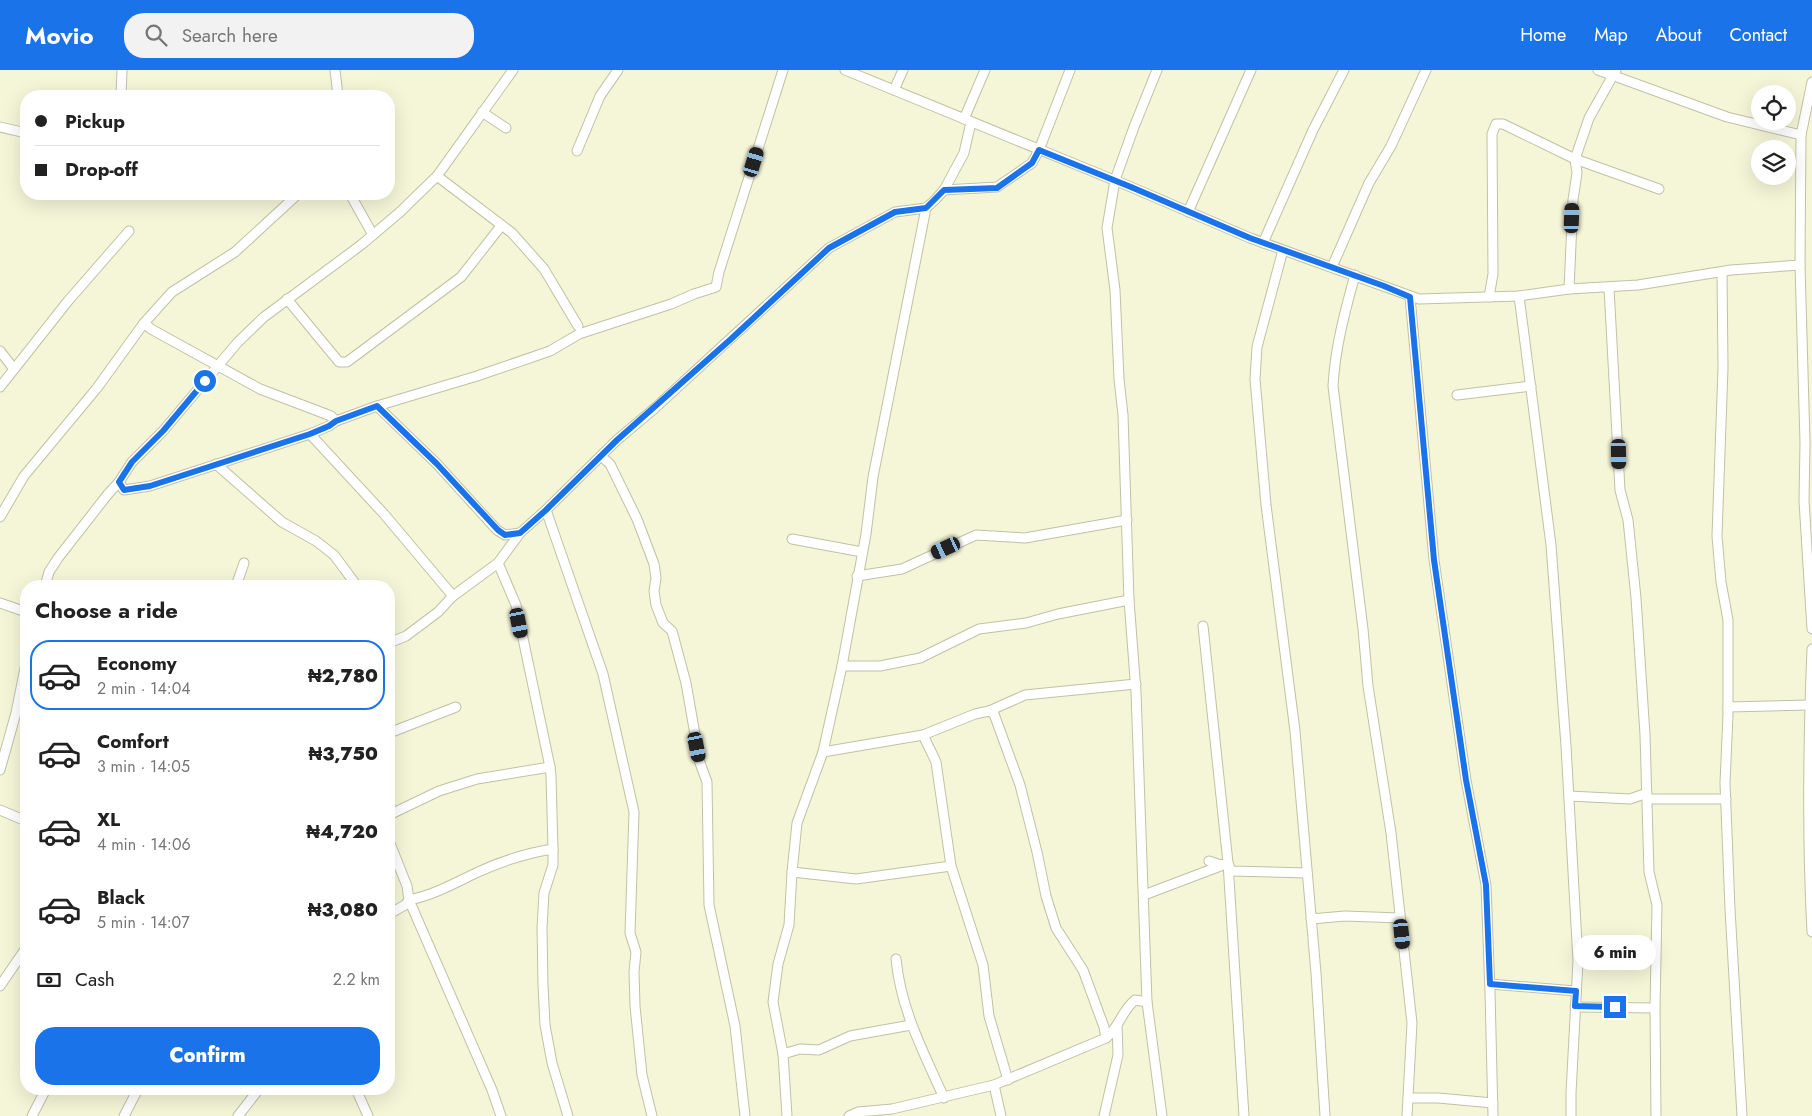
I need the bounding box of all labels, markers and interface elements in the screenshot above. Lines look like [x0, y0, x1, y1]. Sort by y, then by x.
search box [124, 13, 474, 58]
text: Movio [25, 18, 94, 53]
icon: search [142, 21, 170, 49]
text: Search here [182, 22, 278, 49]
text: Home [1520, 22, 1566, 48]
text: Map [1594, 22, 1628, 48]
text: About [1656, 22, 1701, 48]
text: Contact [1729, 22, 1787, 48]
map controls [1751, 85, 1796, 185]
button: locate [1751, 85, 1796, 130]
text: Pickup [65, 108, 125, 135]
button: layers [1751, 140, 1796, 185]
car [742, 145, 765, 179]
text: Drop-off [65, 156, 138, 183]
car [1563, 203, 1580, 233]
route start [194, 370, 216, 392]
car [1611, 439, 1626, 469]
car [929, 535, 962, 561]
text: Choose a ride [35, 594, 178, 626]
car [508, 607, 529, 639]
text: Economy [97, 650, 177, 677]
icon: car [37, 653, 82, 698]
text: ₦2,780 [308, 662, 378, 689]
text: 2 min · 14:04 [97, 677, 191, 700]
text: Comfort [97, 728, 169, 755]
icon: car [37, 731, 82, 776]
car [686, 731, 707, 763]
text: ₦3,750 [309, 740, 378, 767]
text: 3 min · 14:05 [97, 755, 190, 778]
text: XL [97, 806, 120, 833]
icon: car [37, 809, 82, 854]
text: ₦4,720 [306, 818, 378, 845]
text: 4 min · 14:06 [97, 833, 191, 856]
text: Black [97, 884, 145, 911]
icon: car [37, 887, 82, 932]
text: ₦3,080 [308, 896, 378, 923]
text: 5 min · 14:07 [97, 911, 190, 934]
car [1392, 918, 1411, 950]
callout: 6 min [1574, 934, 1656, 970]
text: 6 min [1593, 941, 1637, 964]
icon: cash [35, 966, 63, 994]
text: Cash [75, 966, 115, 993]
text: 2.2 km [333, 968, 380, 991]
route end [1604, 996, 1626, 1018]
button: Confirm [35, 1027, 380, 1085]

